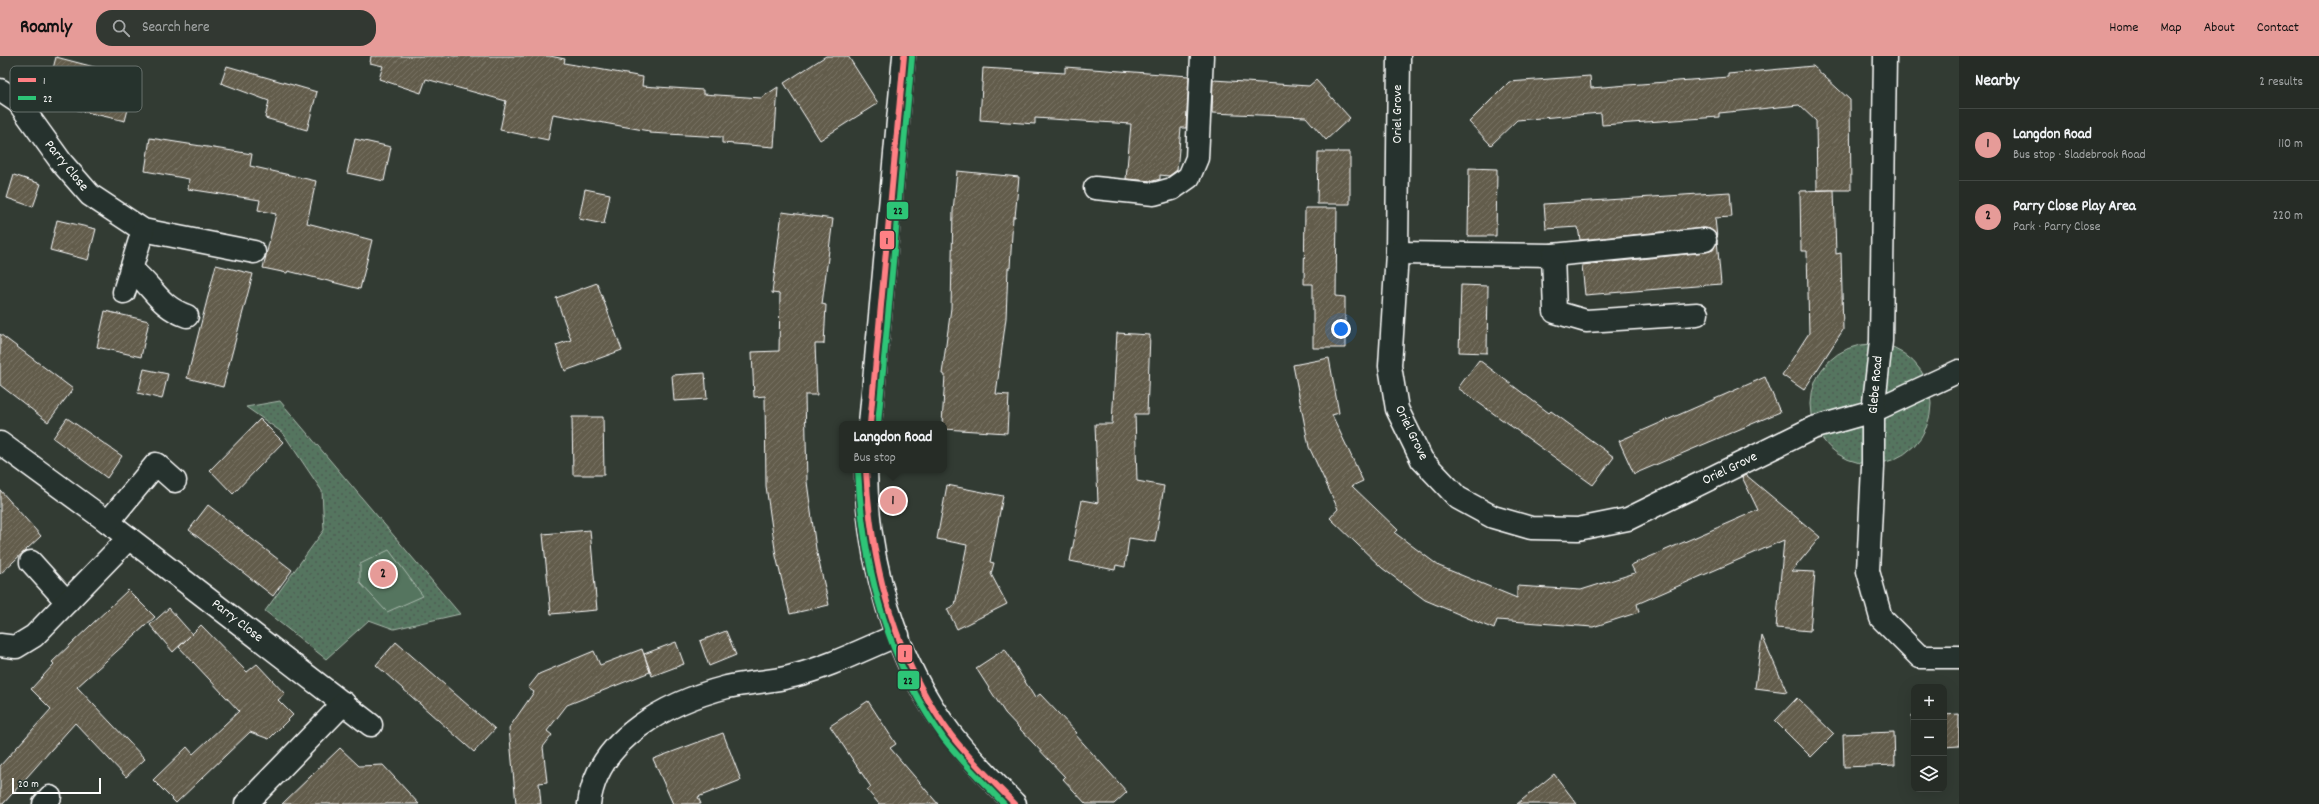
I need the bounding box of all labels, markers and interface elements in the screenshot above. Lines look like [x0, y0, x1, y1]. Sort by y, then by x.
search box [96, 10, 376, 46]
text: Roamly [20, 15, 72, 42]
icon: search [110, 17, 132, 39]
text: Search here [142, 17, 210, 39]
text: Home [2109, 18, 2138, 38]
text: Map [2160, 18, 2182, 38]
text: About [2204, 18, 2235, 38]
text: Contact [2257, 18, 2299, 38]
legend [10, 66, 142, 112]
text: Nearby [1975, 70, 2019, 94]
text: 2 results [2259, 73, 2303, 92]
text: 1 [43, 74, 45, 90]
street label: Oriel Grove [1388, 85, 1408, 143]
text: 22 [43, 92, 53, 108]
text: Langdon Road [2013, 124, 2092, 146]
text: 1 [1987, 135, 1989, 154]
text: 110 m [2278, 135, 2303, 154]
street label: Parry Close [39, 136, 93, 196]
text: Bus stop · Sladebrook Road [2013, 146, 2146, 165]
text: Parry Close Play Area [2013, 196, 2136, 218]
line badge: 22 [886, 201, 909, 220]
text: 22 [893, 204, 903, 220]
text: 2 [1985, 207, 1991, 226]
text: 220 m [2273, 207, 2303, 226]
text: Park · Parry Close [2013, 218, 2100, 237]
line badge: 1 [879, 230, 895, 250]
text: 1 [886, 234, 888, 250]
your location [1331, 319, 1351, 339]
street label: Glebe Road [1864, 355, 1888, 415]
street label: Oriel Grove [1389, 402, 1433, 464]
popup [839, 421, 947, 473]
text: Langdon Road [854, 427, 932, 449]
street label: Oriel Grove [1699, 447, 1761, 491]
text: Bus stop [854, 449, 896, 468]
pin: 1 [880, 486, 906, 516]
pin: 2 [370, 559, 396, 589]
street label: Parry Close [207, 594, 267, 648]
line badge: 1 [897, 644, 913, 663]
text: 1 [904, 647, 906, 663]
line badge: 22 [897, 670, 920, 690]
text: 22 [903, 674, 913, 690]
map controls [1911, 684, 1947, 792]
button: + [1911, 684, 1947, 720]
button: − [1911, 720, 1947, 756]
button: layers [1911, 756, 1947, 792]
scale bar [12, 776, 101, 795]
text: 20 m [18, 777, 39, 793]

